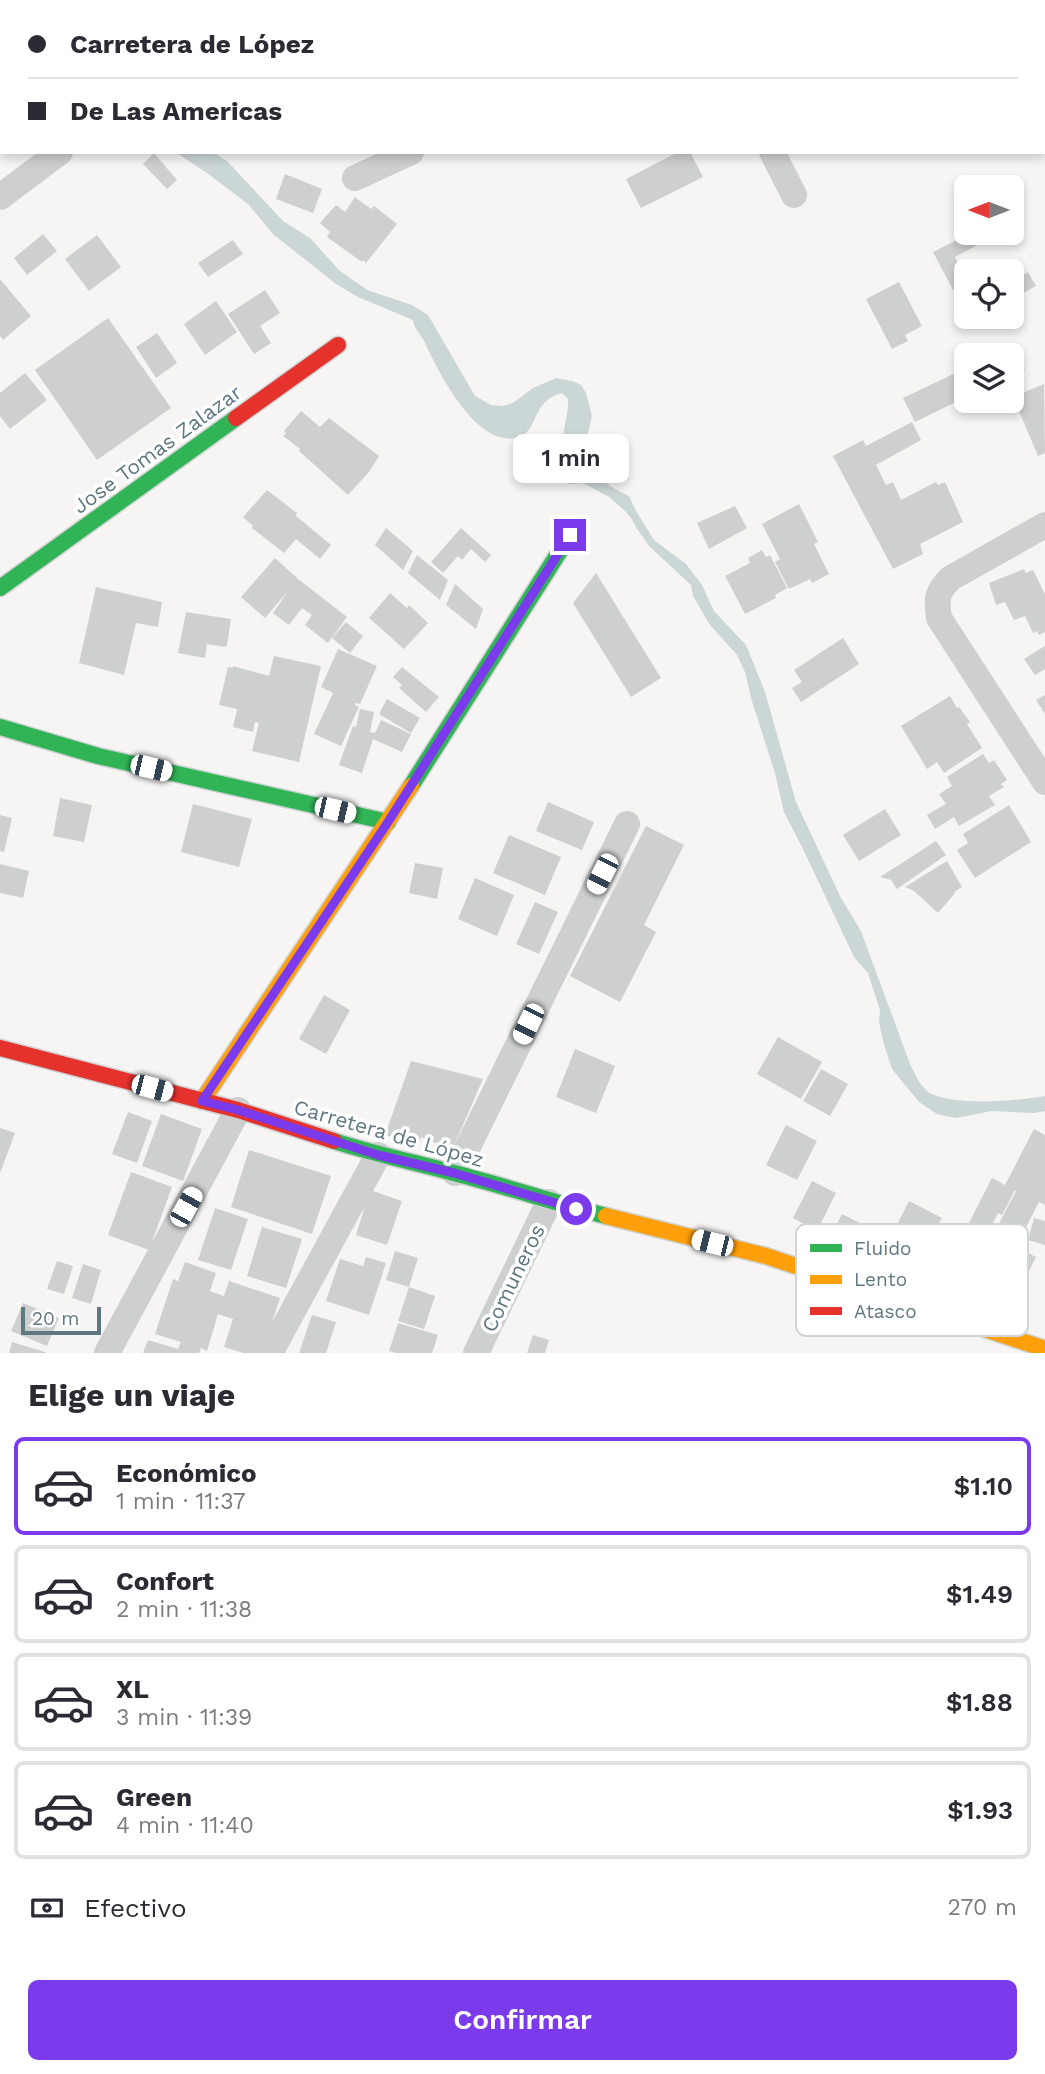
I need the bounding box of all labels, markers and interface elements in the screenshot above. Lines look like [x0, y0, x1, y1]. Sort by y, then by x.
text: Carretera de López [70, 29, 314, 59]
text: De Las Americas [70, 96, 282, 126]
north arrow [954, 175, 1024, 245]
map controls [954, 175, 1024, 413]
button: locate [954, 259, 1024, 329]
button: layers [954, 343, 1024, 413]
street label: Jose Tomas Zalazar [68, 379, 247, 519]
callout: 1 min [512, 434, 628, 482]
text: 1 min [541, 445, 601, 472]
route end [554, 519, 586, 551]
car [129, 753, 174, 783]
car [313, 795, 358, 825]
car [584, 851, 621, 897]
car [510, 1001, 547, 1047]
car [129, 1072, 176, 1104]
street label: Carretera de López [291, 1094, 487, 1172]
car [167, 1184, 206, 1230]
route start [560, 1193, 592, 1225]
street label: Comuneros [476, 1220, 550, 1336]
legend [796, 1224, 1028, 1336]
car [690, 1228, 735, 1258]
text: Fluido [854, 1237, 912, 1260]
text: Lento [854, 1268, 907, 1291]
text: Atasco [854, 1300, 917, 1323]
scale bar [21, 1304, 102, 1336]
text: 20 m [32, 1307, 79, 1330]
text: Elige un viaje [28, 1376, 235, 1414]
icon: car [32, 1455, 95, 1518]
text: Económico [116, 1458, 257, 1488]
text: $1.10 [954, 1471, 1013, 1501]
text: 1 min · 11:37 [116, 1488, 246, 1515]
icon: car [32, 1563, 95, 1626]
text: Confort [116, 1566, 214, 1596]
text: $1.49 [946, 1579, 1013, 1609]
text: 2 min · 11:38 [116, 1596, 252, 1623]
icon: car [32, 1671, 95, 1734]
text: XL [116, 1674, 149, 1704]
text: $1.88 [946, 1687, 1013, 1717]
text: 3 min · 11:39 [116, 1704, 252, 1731]
icon: car [32, 1779, 95, 1842]
text: Green [116, 1782, 192, 1812]
text: $1.93 [947, 1795, 1013, 1825]
text: 4 min · 11:40 [116, 1812, 254, 1839]
icon: cash [28, 1889, 66, 1927]
text: Efectivo [84, 1893, 187, 1923]
text: 270 m [948, 1894, 1017, 1921]
button: Confirmar [28, 1980, 1017, 2060]

